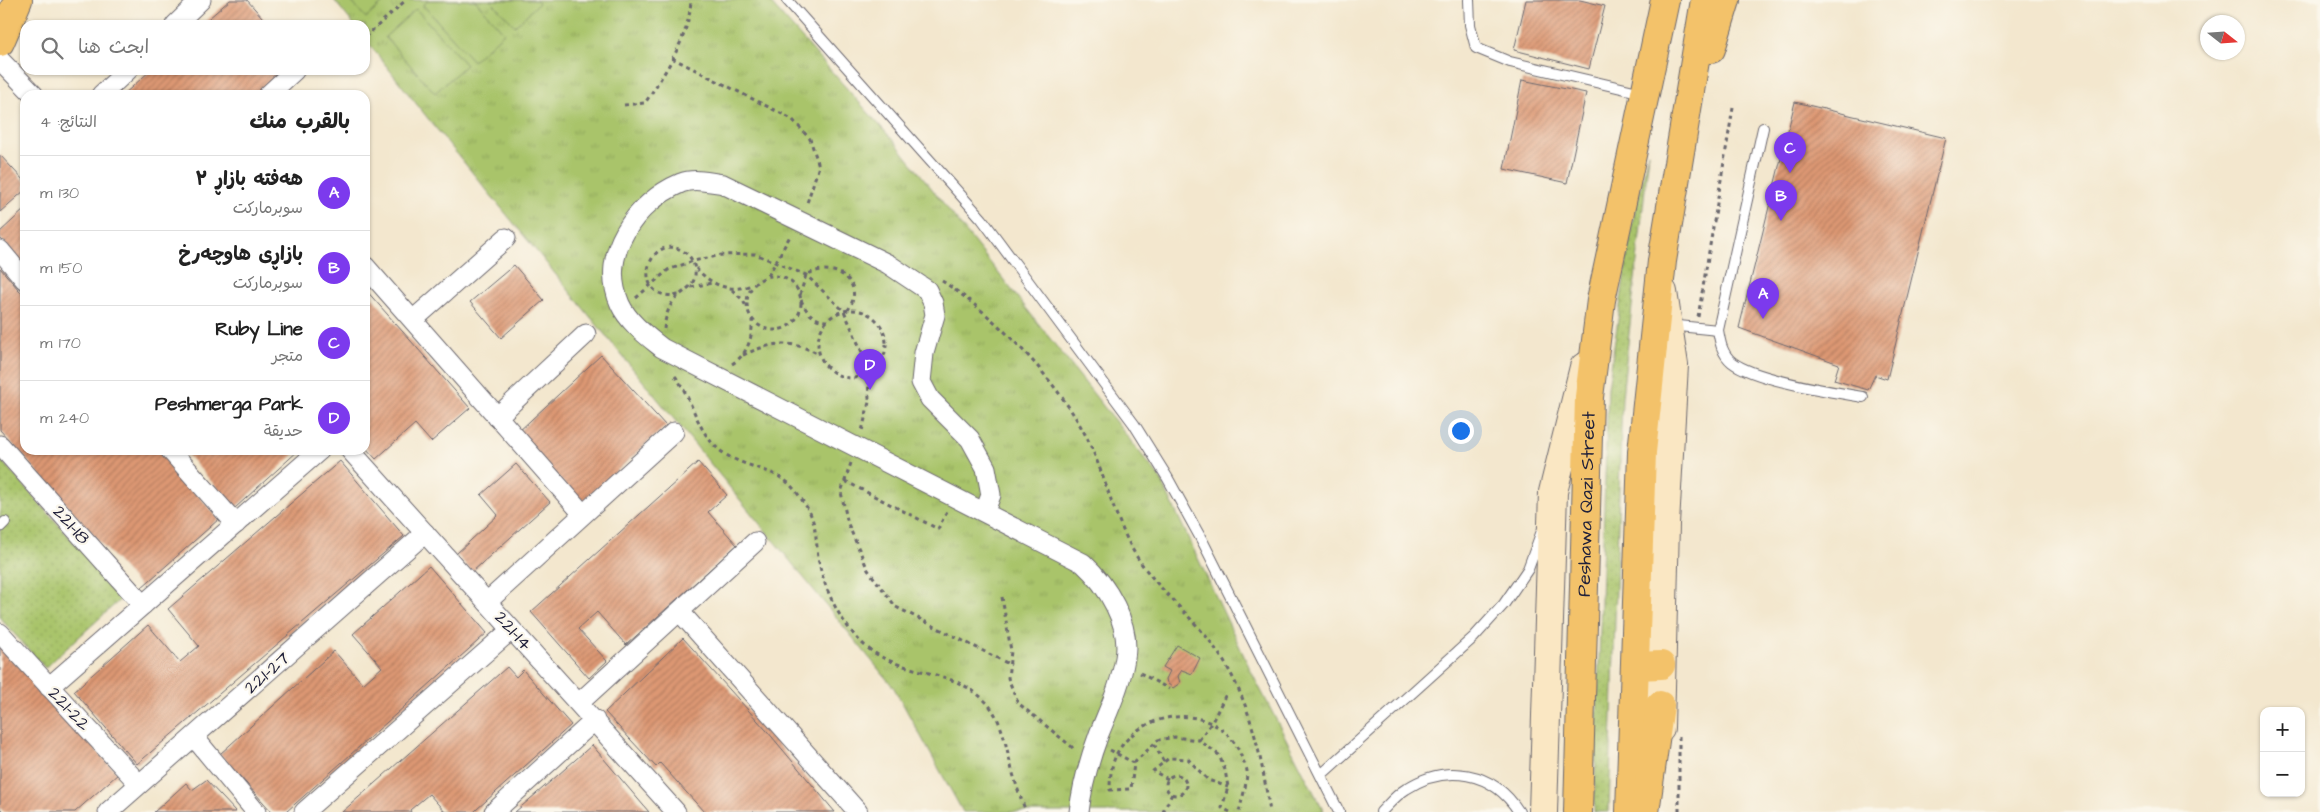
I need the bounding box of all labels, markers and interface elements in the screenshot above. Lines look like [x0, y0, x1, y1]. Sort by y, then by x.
north arrow [2200, 15, 2245, 60]
search box [20, 20, 370, 75]
icon: search [38, 34, 66, 62]
text: ابحث هنا [78, 34, 149, 61]
text: بالقرب منك [249, 107, 350, 136]
text: النتائج: 4 [40, 111, 97, 133]
pin: C [1774, 132, 1806, 173]
text: هەفتە بازاڕ ٣ [196, 166, 303, 193]
pin: B [1765, 180, 1797, 221]
text: 130 m [40, 182, 79, 204]
text: A [329, 182, 339, 204]
text: سوبرماركت [233, 197, 303, 219]
text: بازاڕی هاوچەرخ [178, 241, 303, 268]
text: 150 m [40, 257, 82, 279]
text: B [328, 257, 340, 279]
text: سوبرماركت [233, 272, 303, 294]
pin: A [1747, 278, 1779, 319]
text: Ruby Line [215, 316, 303, 343]
text: 170 m [40, 332, 81, 354]
text: C [328, 332, 340, 354]
text: متجر [272, 345, 303, 367]
pin: D [854, 349, 886, 390]
text: Peshmerga Park [155, 391, 303, 418]
text: 240 m [40, 407, 89, 429]
text: D [329, 407, 339, 429]
street label: Peshawa Qazi Street [1570, 411, 1602, 597]
your location [1448, 418, 1474, 444]
text: حديقة [264, 420, 303, 442]
street label: 221-18 [46, 499, 96, 551]
street label: 221-14 [488, 605, 538, 657]
street label: 221-27 [238, 645, 296, 700]
street label: 221-22 [41, 681, 97, 737]
map controls [2260, 707, 2305, 797]
button: + [2260, 707, 2305, 752]
button: − [2260, 752, 2305, 797]

